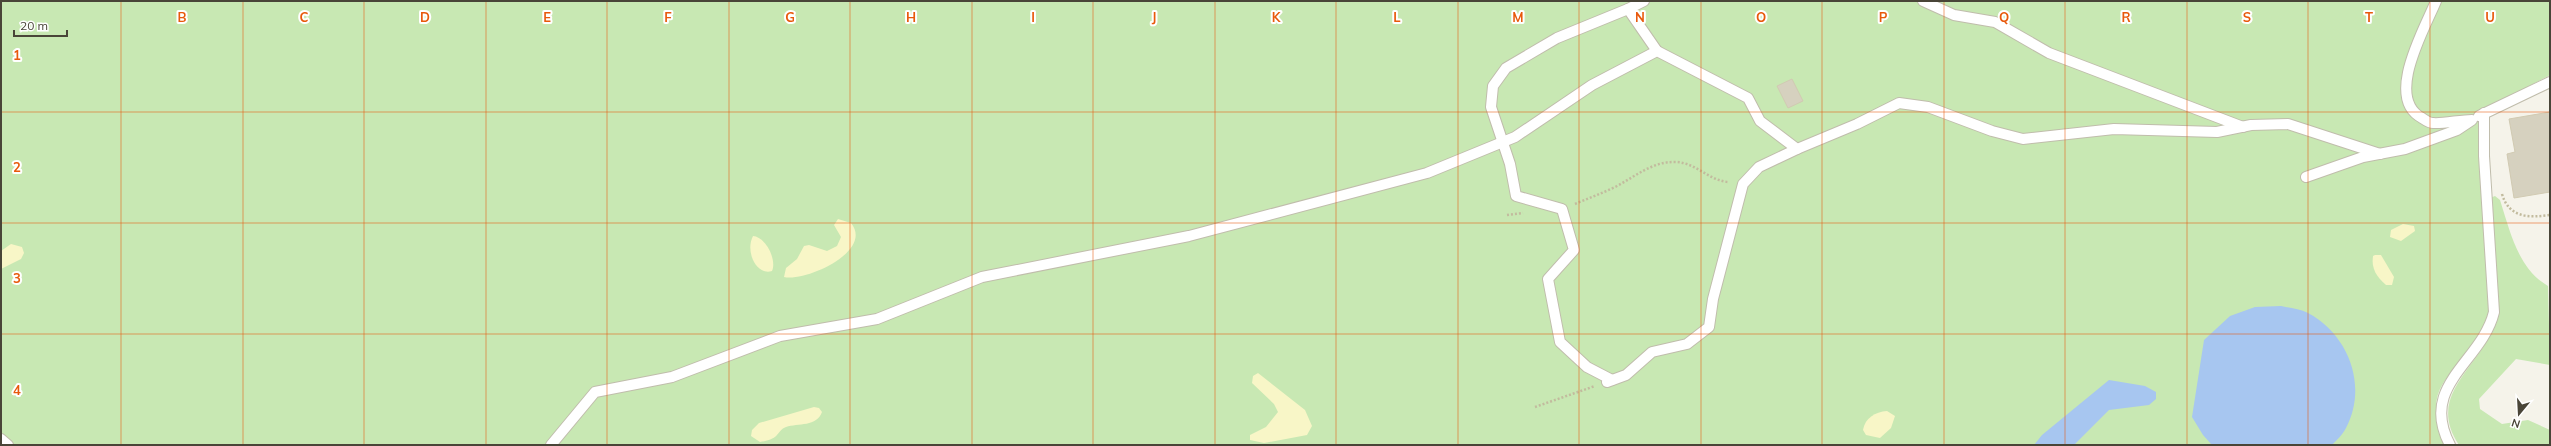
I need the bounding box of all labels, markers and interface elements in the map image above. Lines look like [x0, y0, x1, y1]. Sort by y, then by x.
text: B [178, 9, 187, 25]
text: C [300, 9, 309, 25]
text: D [420, 9, 430, 25]
text: E [543, 9, 551, 25]
text: F [664, 9, 672, 25]
text: G [785, 9, 795, 25]
text: H [906, 9, 916, 25]
text: I [1031, 9, 1035, 25]
text: J [1152, 9, 1156, 25]
text: K [1272, 9, 1282, 25]
text: L [1393, 9, 1401, 25]
text: M [1512, 9, 1524, 25]
text: N [1635, 9, 1645, 25]
text: O [1756, 9, 1766, 25]
text: P [1879, 9, 1888, 25]
text: Q [1999, 9, 2009, 25]
text: R [2121, 9, 2131, 25]
text: S [2243, 9, 2251, 25]
text: T [2365, 9, 2373, 25]
text: U [2485, 9, 2495, 25]
scale bar [14, 12, 67, 38]
text: 20 m [20, 18, 48, 33]
text: 1 [13, 47, 21, 63]
text: 2 [13, 159, 21, 175]
text: 3 [13, 270, 21, 286]
text: 4 [13, 382, 21, 398]
north arrow [2499, 394, 2539, 434]
text: N [2510, 416, 2522, 431]

